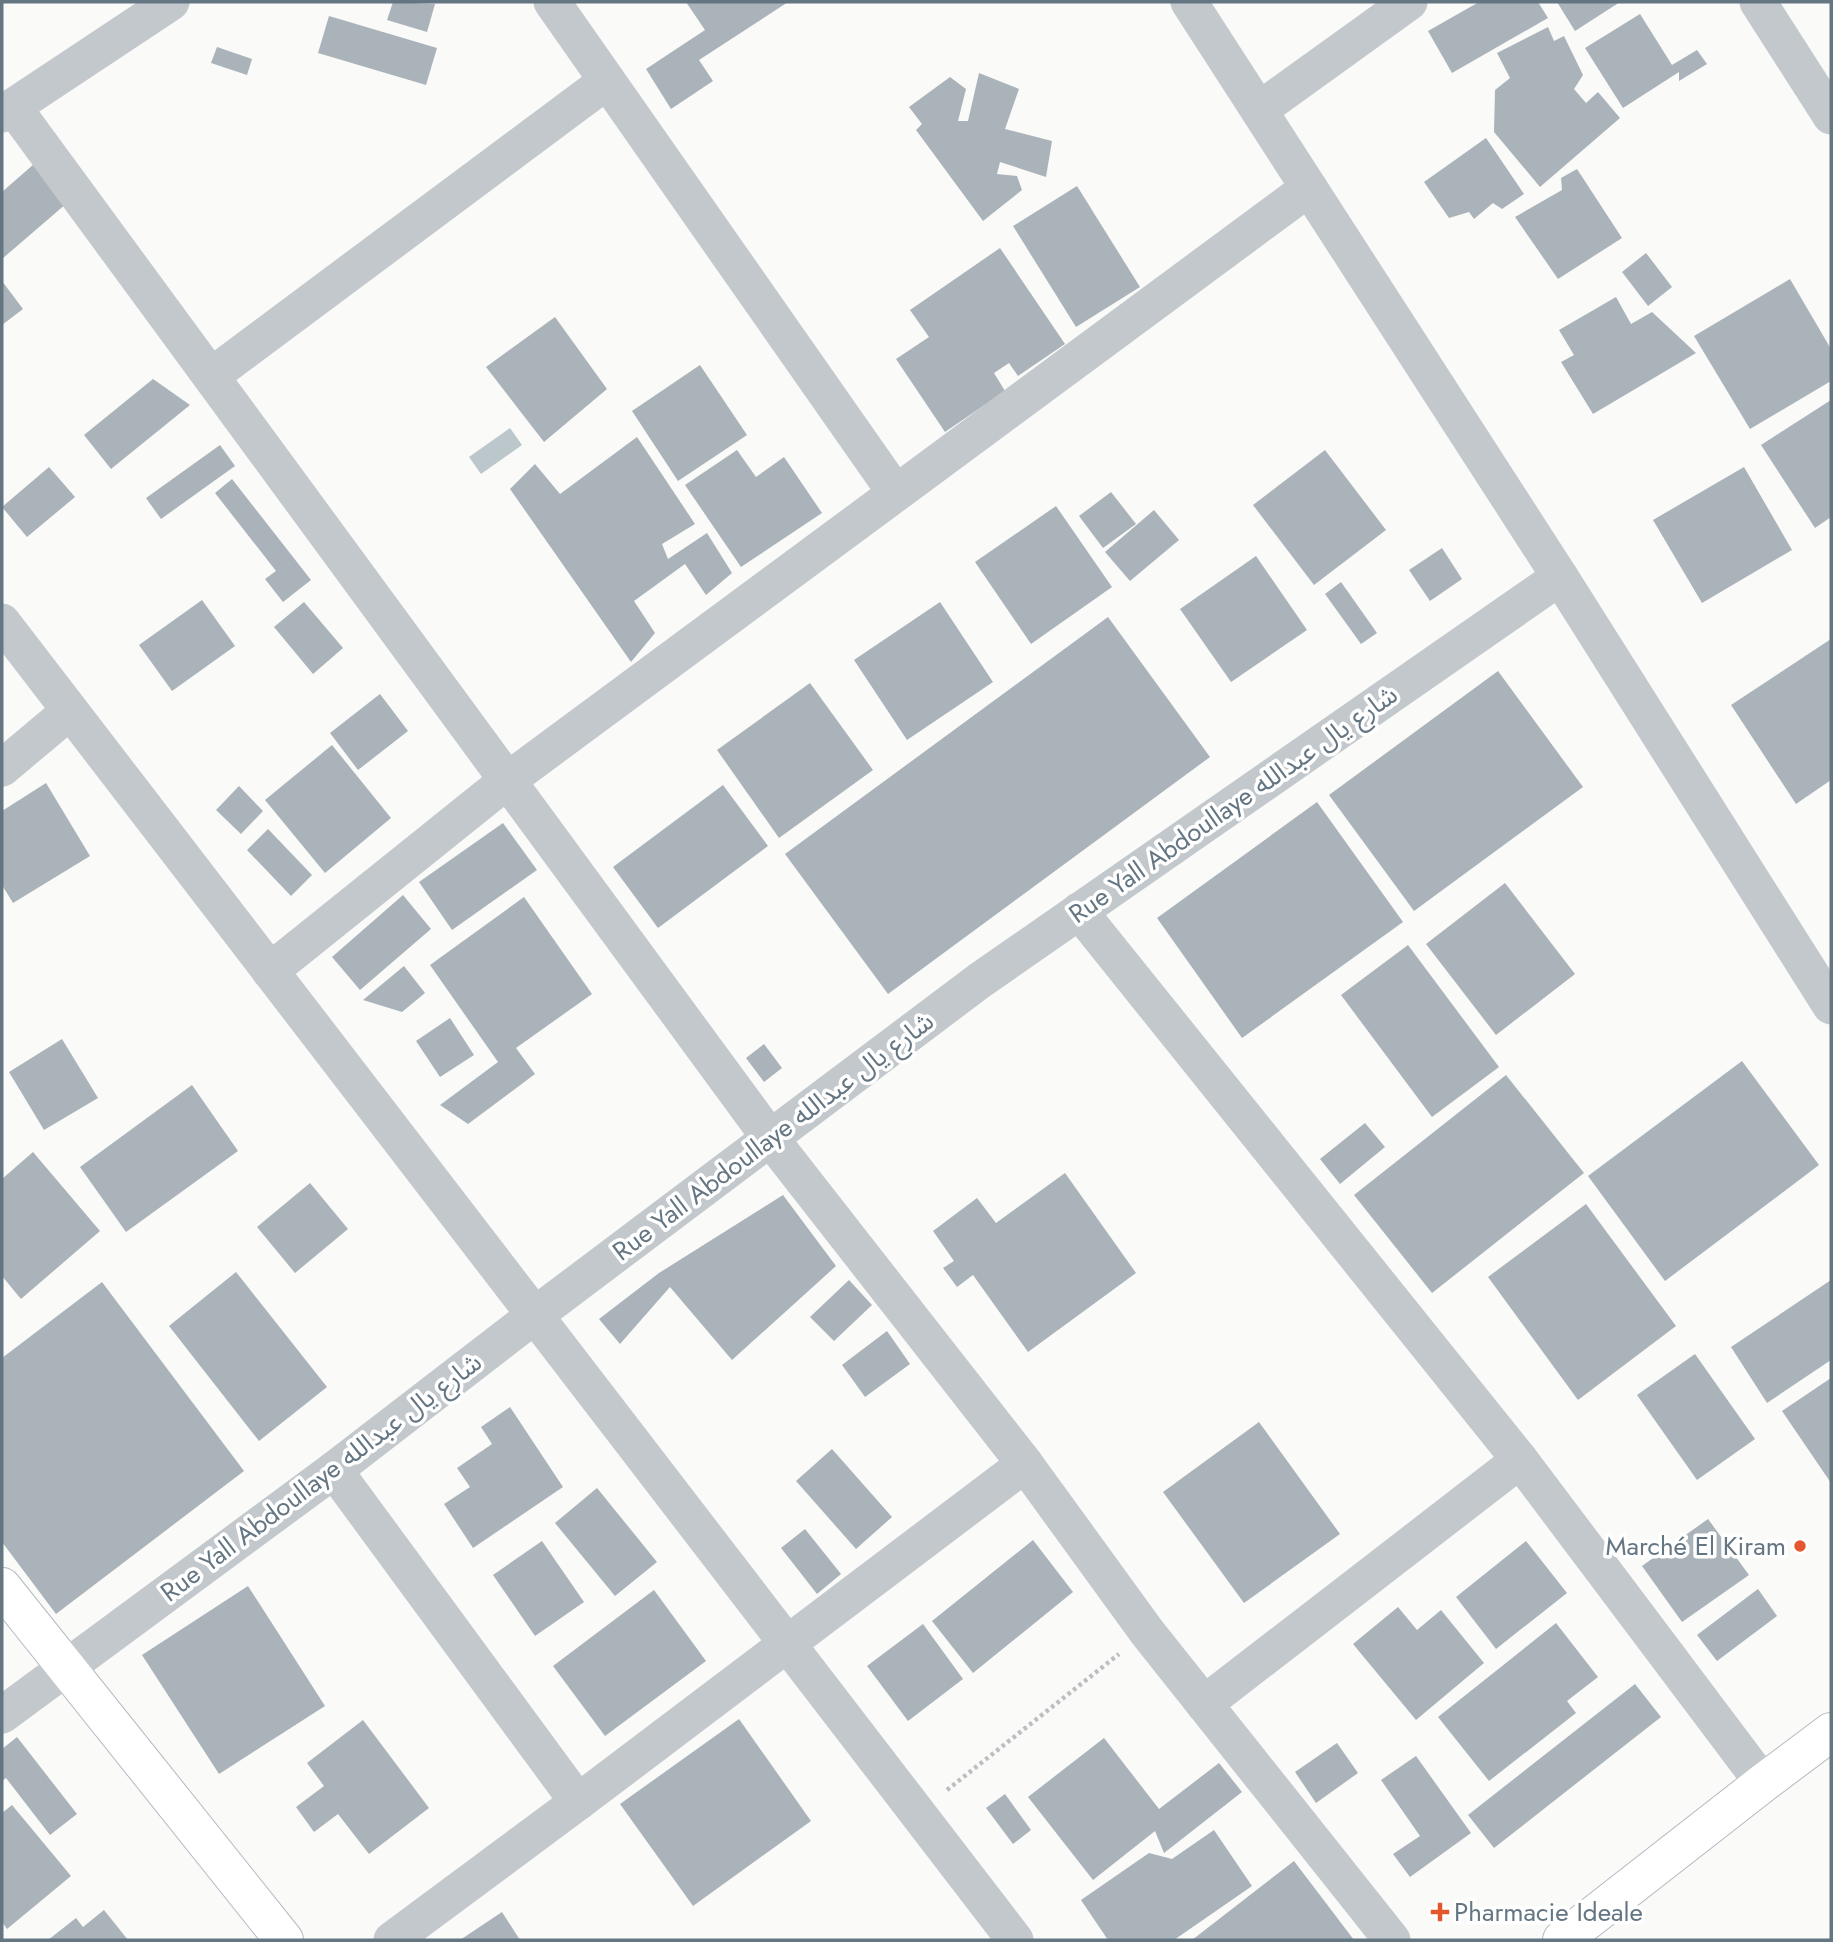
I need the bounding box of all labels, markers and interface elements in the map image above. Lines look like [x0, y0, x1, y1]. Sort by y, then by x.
street label: Rue Yall Abdoullaye شارع يال عبدالله [1061, 676, 1405, 932]
street label: Rue Yall Abdoullaye شارع يال عبدالله [604, 1002, 942, 1270]
street label: Rue Yall Abdoullaye شارع يال عبدالله [152, 1343, 490, 1611]
place label: Marché El Kiram [1605, 1527, 1786, 1565]
marker: Marché El Kiram [1792, 1538, 1808, 1554]
place label: Pharmacie Ideale [1454, 1893, 1643, 1931]
marker: Pharmacie Ideale [1432, 1904, 1448, 1920]

